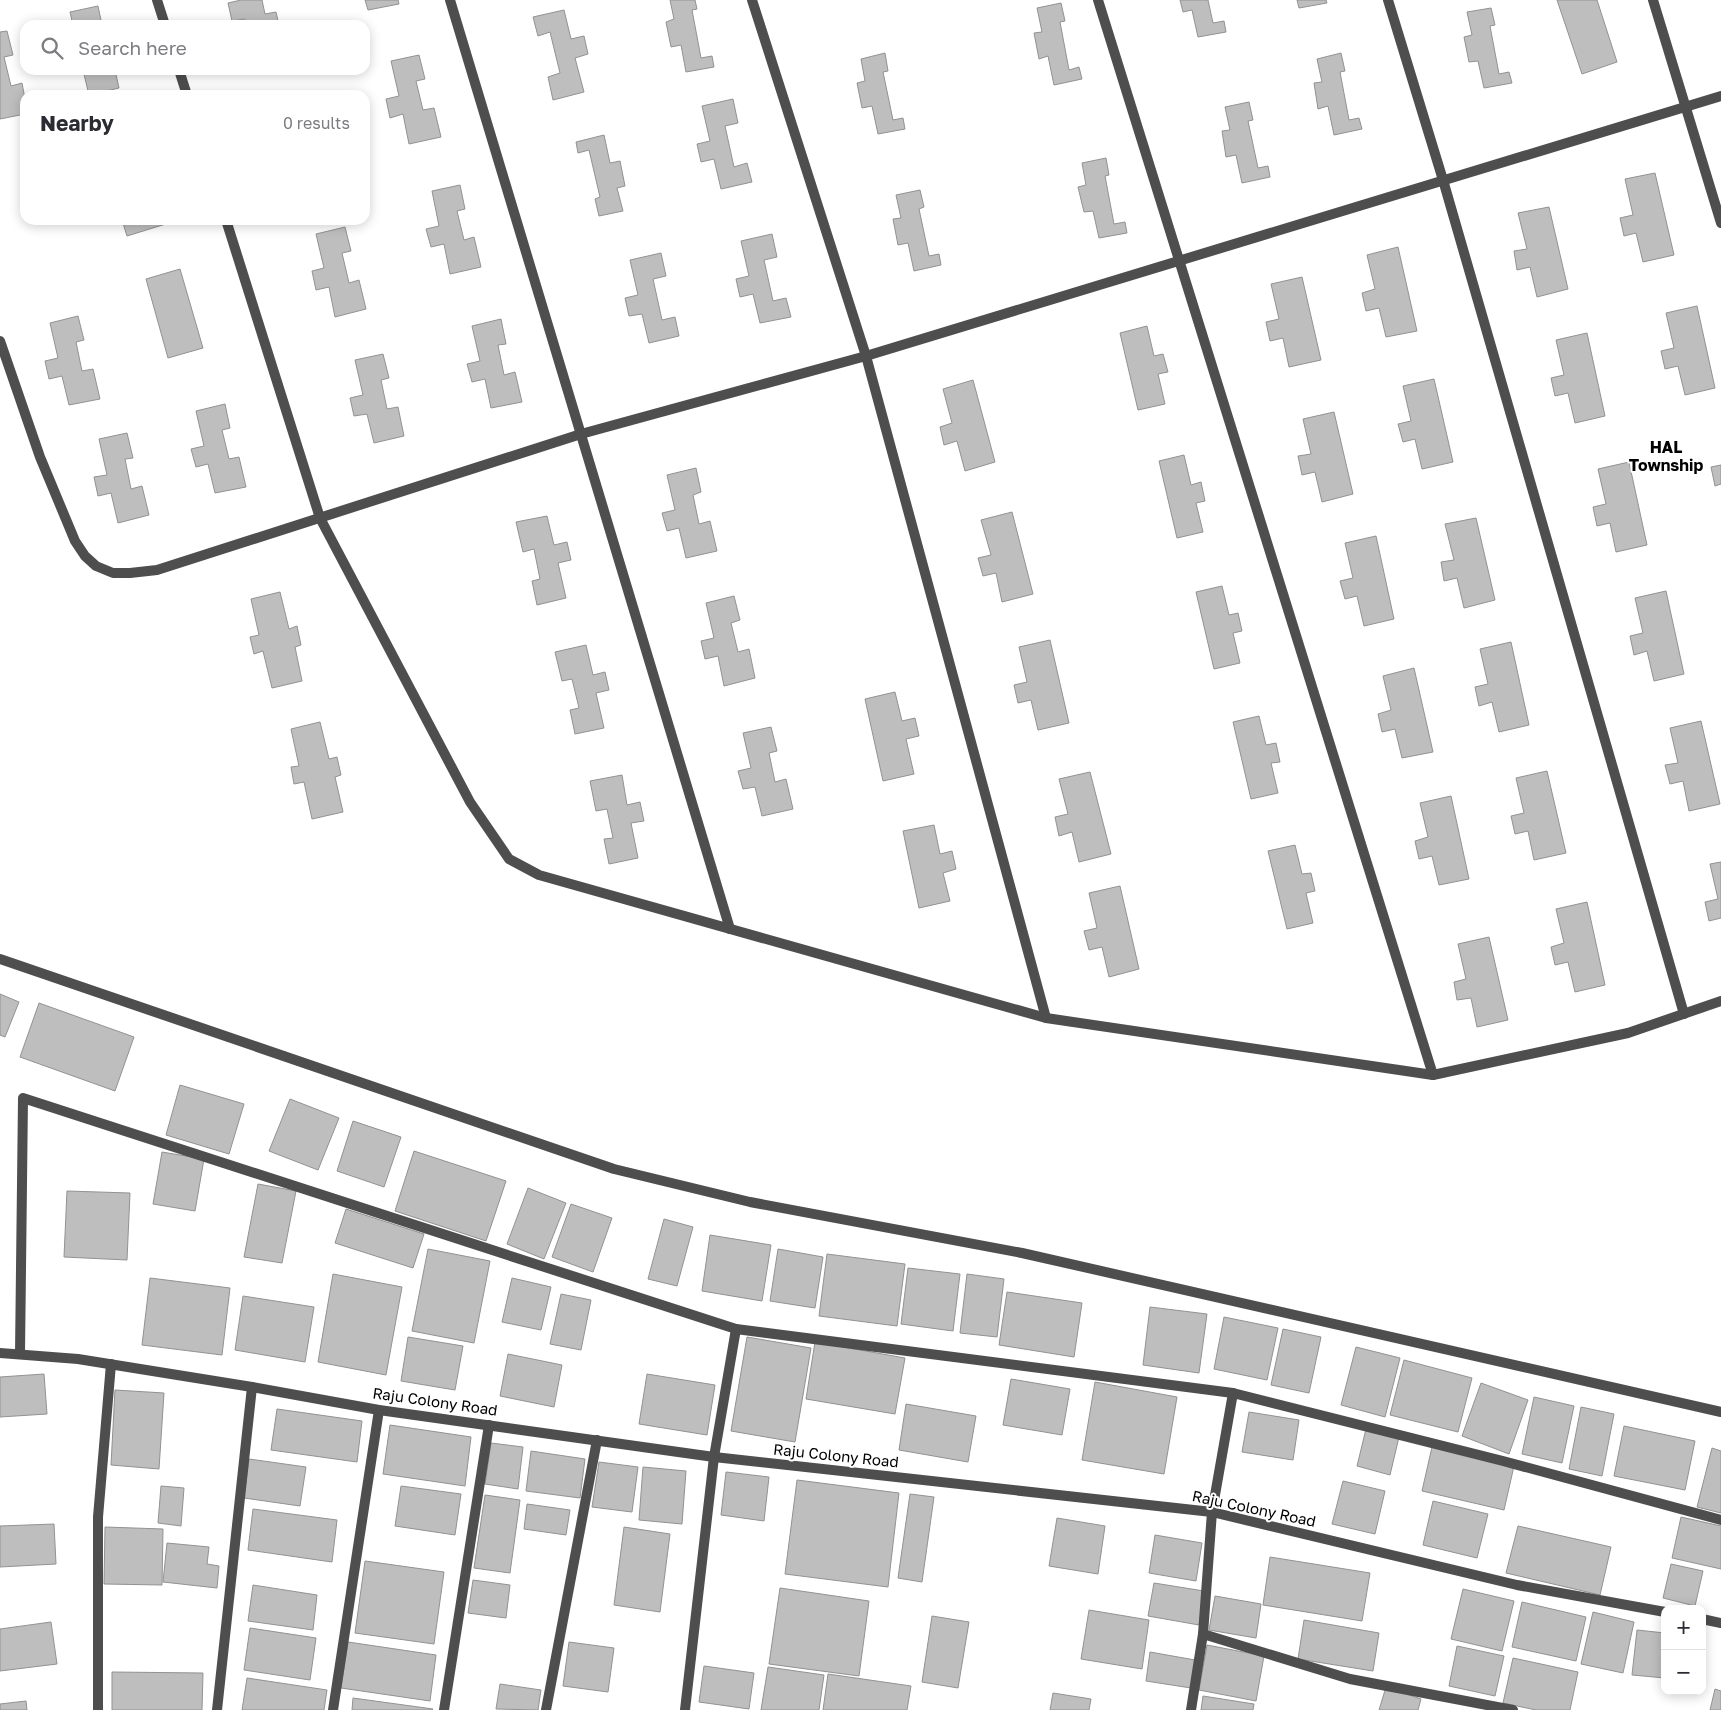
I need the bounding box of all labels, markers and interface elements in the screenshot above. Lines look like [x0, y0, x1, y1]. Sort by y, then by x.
search box [20, 20, 370, 75]
icon: search [38, 34, 66, 62]
text: Search here [78, 36, 187, 59]
text: Nearby [40, 110, 114, 136]
text: 0 results [283, 113, 350, 133]
district label: HAL Township [1629, 437, 1703, 475]
street label: Raju Colony Road [371, 1383, 499, 1419]
street label: Raju Colony Road [772, 1439, 900, 1471]
street label: Raju Colony Road [1191, 1486, 1318, 1530]
map controls [1661, 1605, 1706, 1695]
button: + [1661, 1605, 1706, 1650]
button: − [1661, 1650, 1706, 1695]

